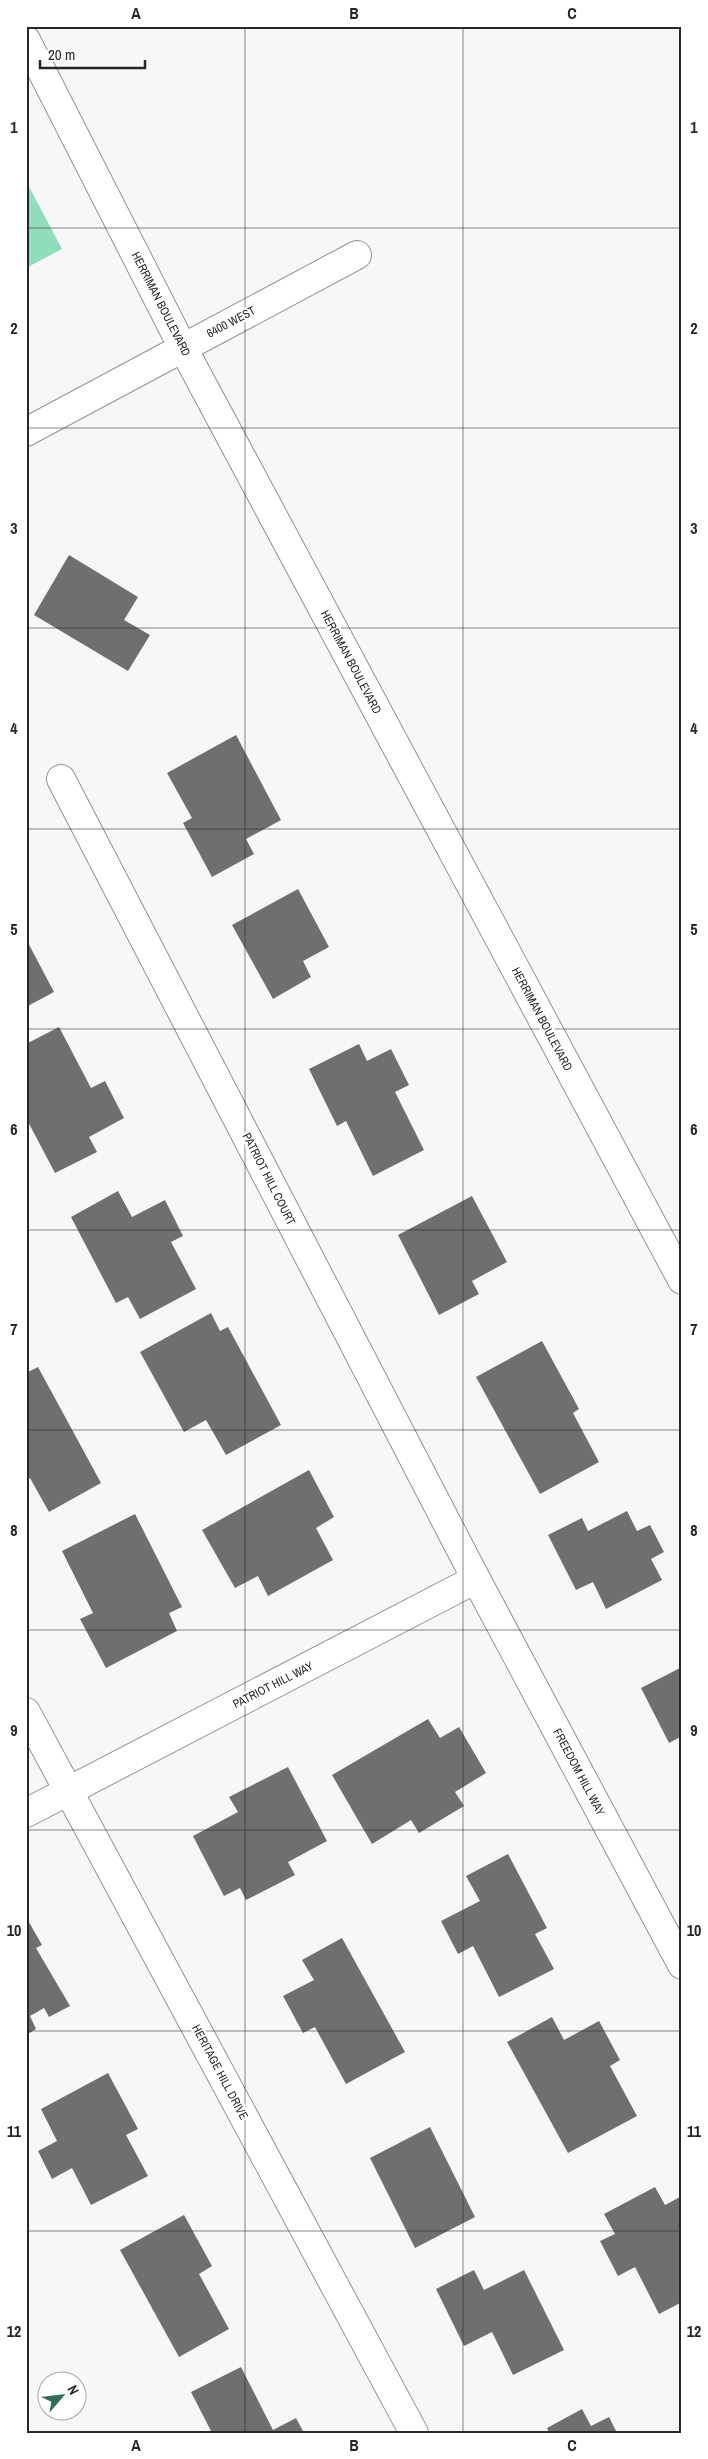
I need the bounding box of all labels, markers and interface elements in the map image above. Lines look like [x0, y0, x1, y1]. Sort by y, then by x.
text: A [131, 2, 141, 24]
text: B [349, 2, 359, 24]
text: C [567, 2, 577, 24]
scale bar [40, 38, 145, 70]
text: 20 m [48, 44, 75, 65]
text: 1 [10, 116, 18, 138]
text: 1 [690, 116, 698, 138]
street label: HERRIMAN BOULEVARD [128, 249, 194, 359]
street label: 6400 WEST [204, 302, 258, 342]
text: 2 [10, 317, 18, 339]
text: 2 [690, 317, 698, 339]
text: 3 [10, 517, 18, 539]
text: 3 [690, 517, 698, 539]
street label: HERRIMAN BOULEVARD [317, 607, 385, 717]
text: 4 [10, 717, 18, 739]
text: 4 [690, 717, 698, 739]
text: 5 [10, 918, 18, 940]
text: 5 [690, 918, 698, 940]
street label: HERRIMAN BOULEVARD [508, 964, 576, 1074]
text: 6 [10, 1118, 18, 1140]
text: 6 [690, 1118, 698, 1140]
street label: PATRIOT HILL COURT [239, 1130, 299, 1228]
text: 7 [10, 1318, 18, 1340]
text: 7 [690, 1318, 698, 1340]
text: 8 [10, 1519, 18, 1541]
text: 8 [690, 1519, 698, 1541]
street label: PATRIOT HILL WAY [230, 1658, 316, 1712]
text: 9 [10, 1719, 18, 1741]
text: 9 [690, 1719, 698, 1741]
street label: FREEDOM HILL WAY [549, 1726, 609, 1819]
text: 10 [7, 1919, 21, 1941]
text: 10 [687, 1919, 701, 1941]
street label: HERITAGE HILL DRIVE [188, 2022, 252, 2122]
text: 11 [7, 2120, 22, 2142]
text: 11 [687, 2120, 702, 2142]
text: 12 [7, 2320, 21, 2342]
text: 12 [687, 2320, 701, 2342]
north arrow [38, 2372, 88, 2422]
text: N [64, 2382, 83, 2398]
text: A [131, 2434, 141, 2456]
text: B [349, 2434, 359, 2456]
text: C [567, 2434, 577, 2456]

